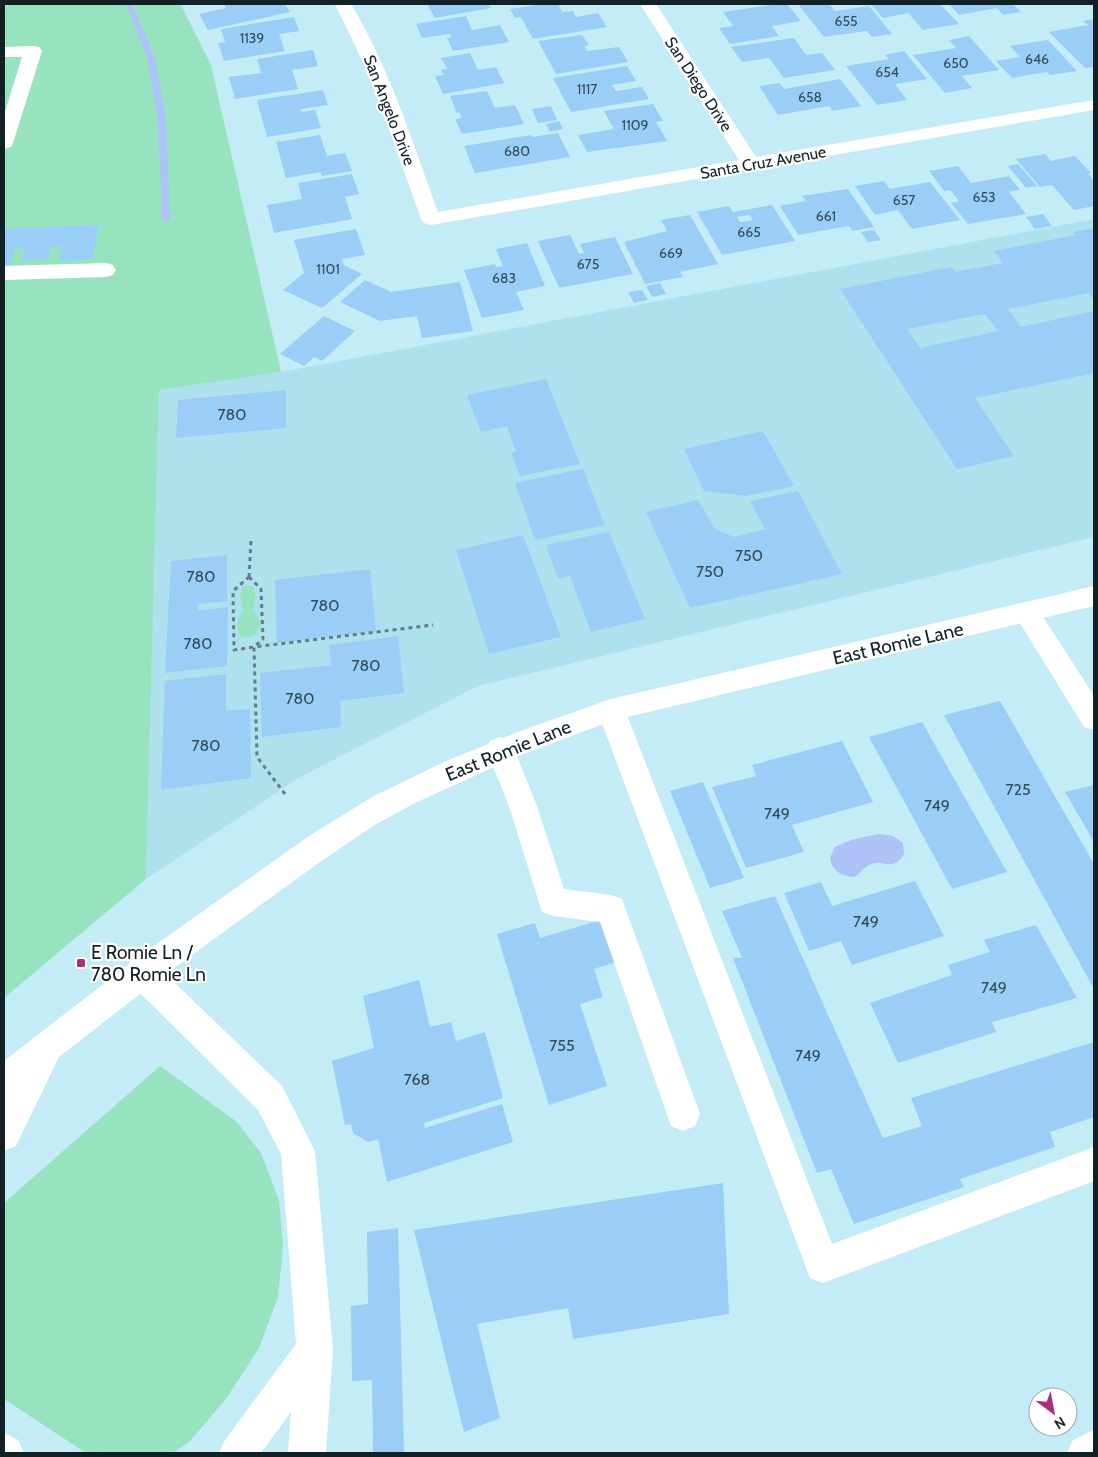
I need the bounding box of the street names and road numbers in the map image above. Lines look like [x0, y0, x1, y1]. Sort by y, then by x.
street label: San Diego Drive [661, 33, 736, 135]
street label: San Angelo Drive [360, 52, 419, 168]
street label: Santa Cruz Avenue [699, 142, 828, 183]
street label: East Romie Lane [831, 617, 966, 670]
street label: East Romie Lane [442, 715, 575, 786]

